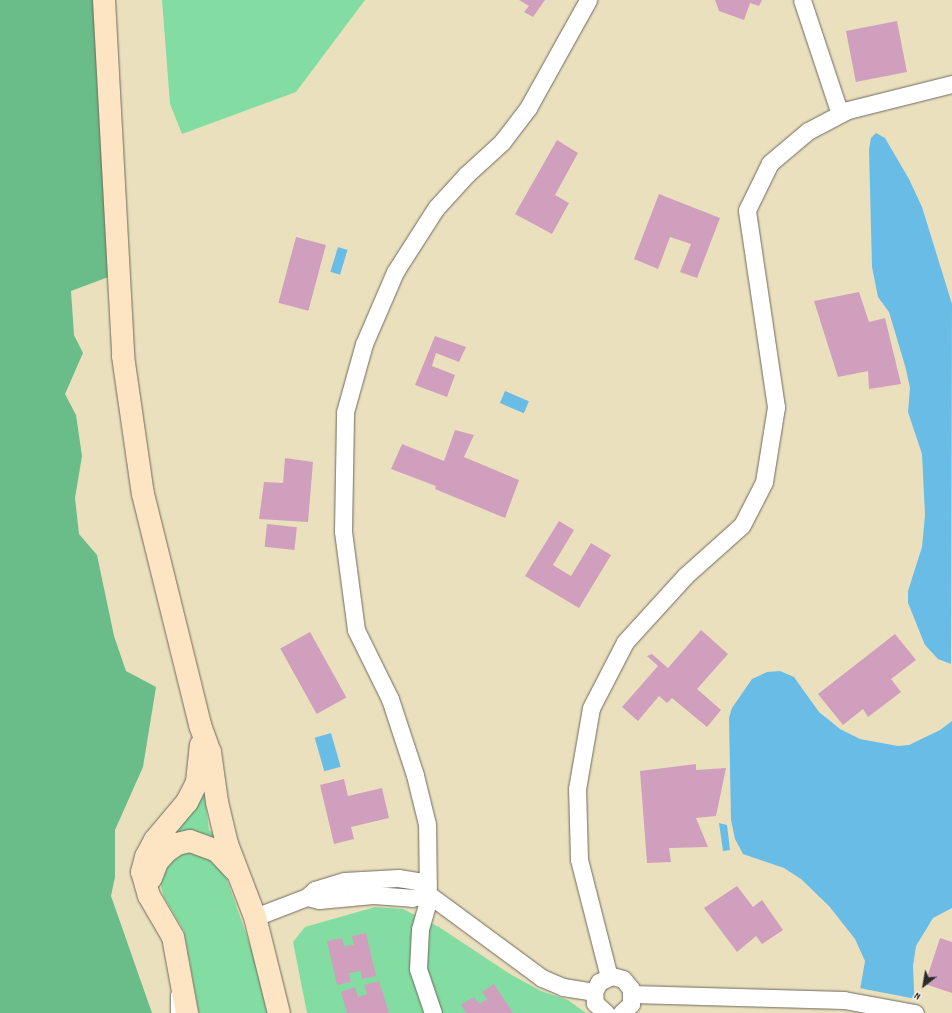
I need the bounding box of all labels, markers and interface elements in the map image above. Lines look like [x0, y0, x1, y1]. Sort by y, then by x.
north arrow [904, 965, 944, 1005]
text: N [911, 987, 924, 1004]

